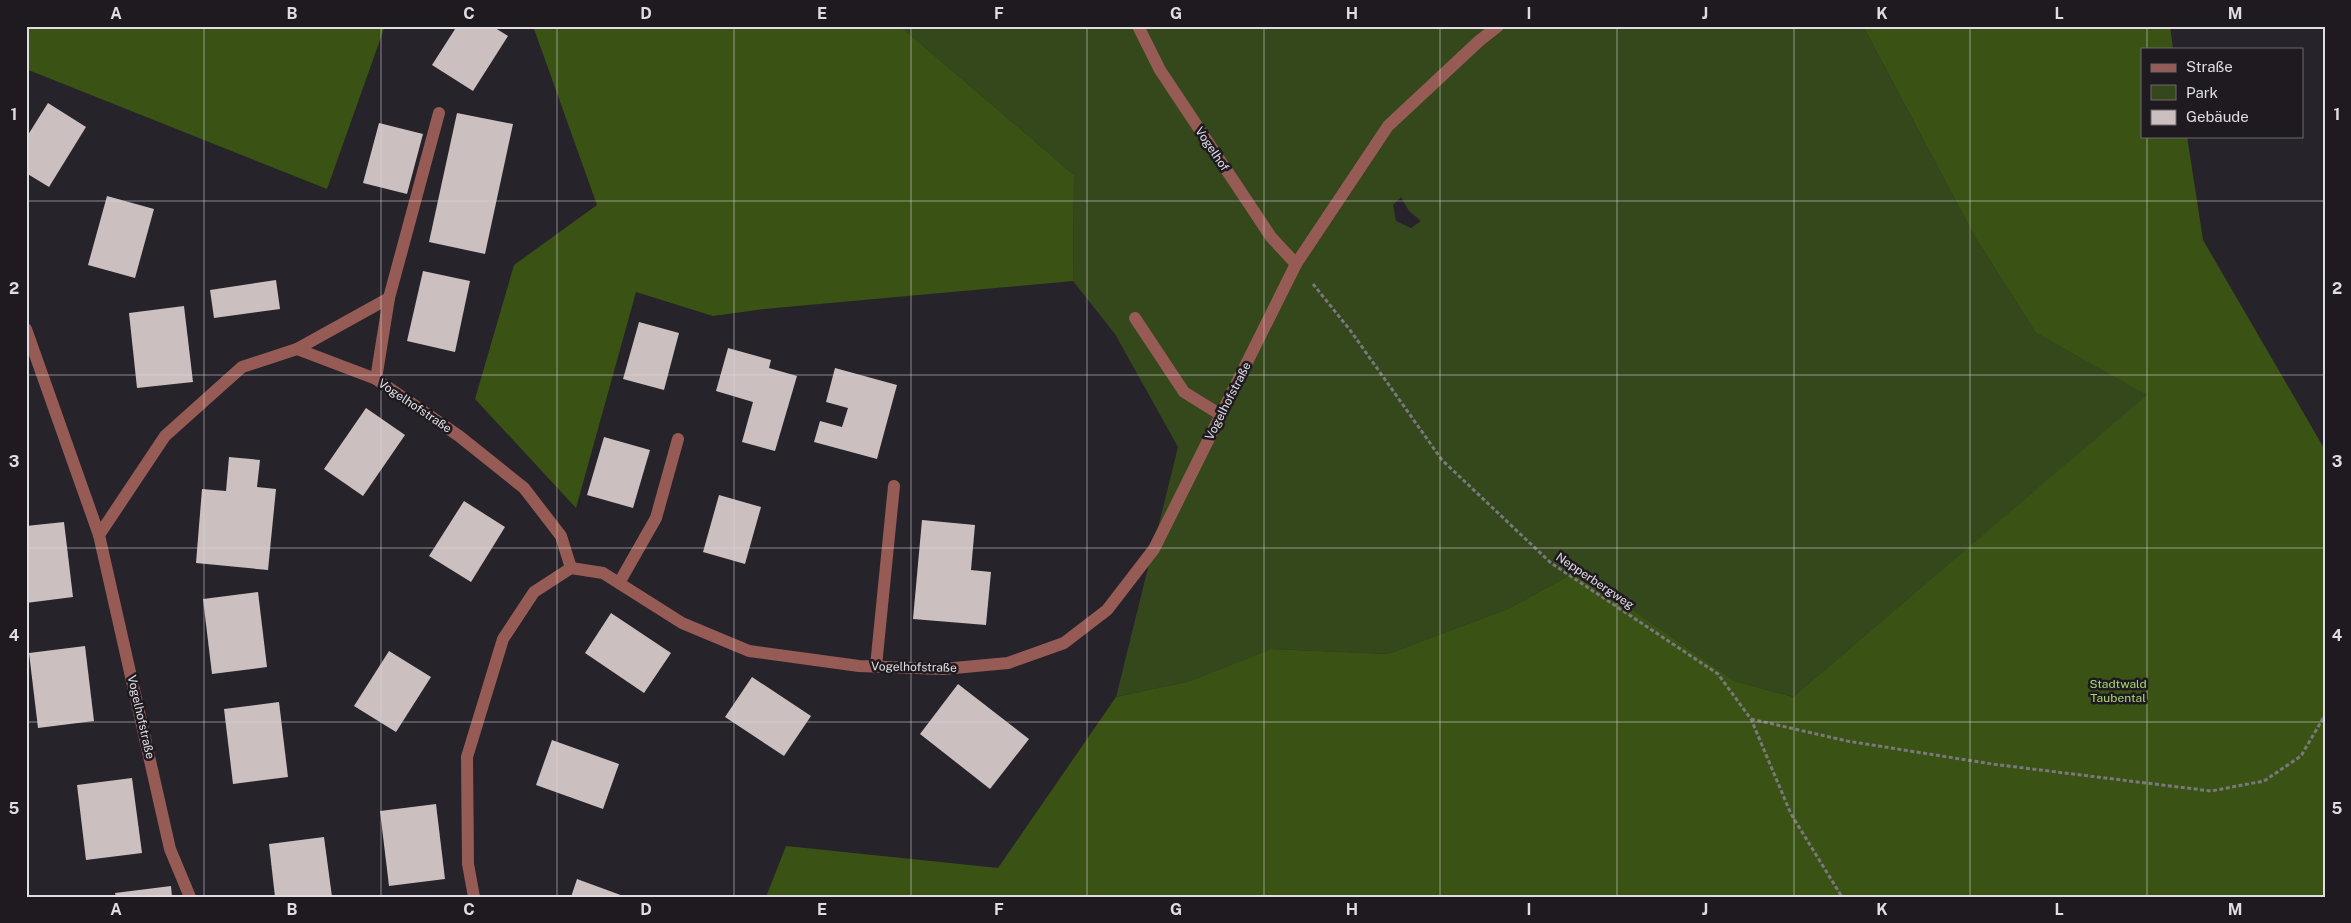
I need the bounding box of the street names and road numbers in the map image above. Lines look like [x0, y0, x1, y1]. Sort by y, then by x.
street label: Vogelhof [1192, 124, 1232, 174]
street label: Vogelhofstraße [1202, 359, 1254, 442]
street label: Vogelhofstraße [376, 376, 455, 436]
street label: Nepperbergweg [1553, 550, 1637, 612]
street label: Vogelhofstraße [871, 659, 957, 675]
street label: Vogelhofstraße [125, 674, 157, 760]

